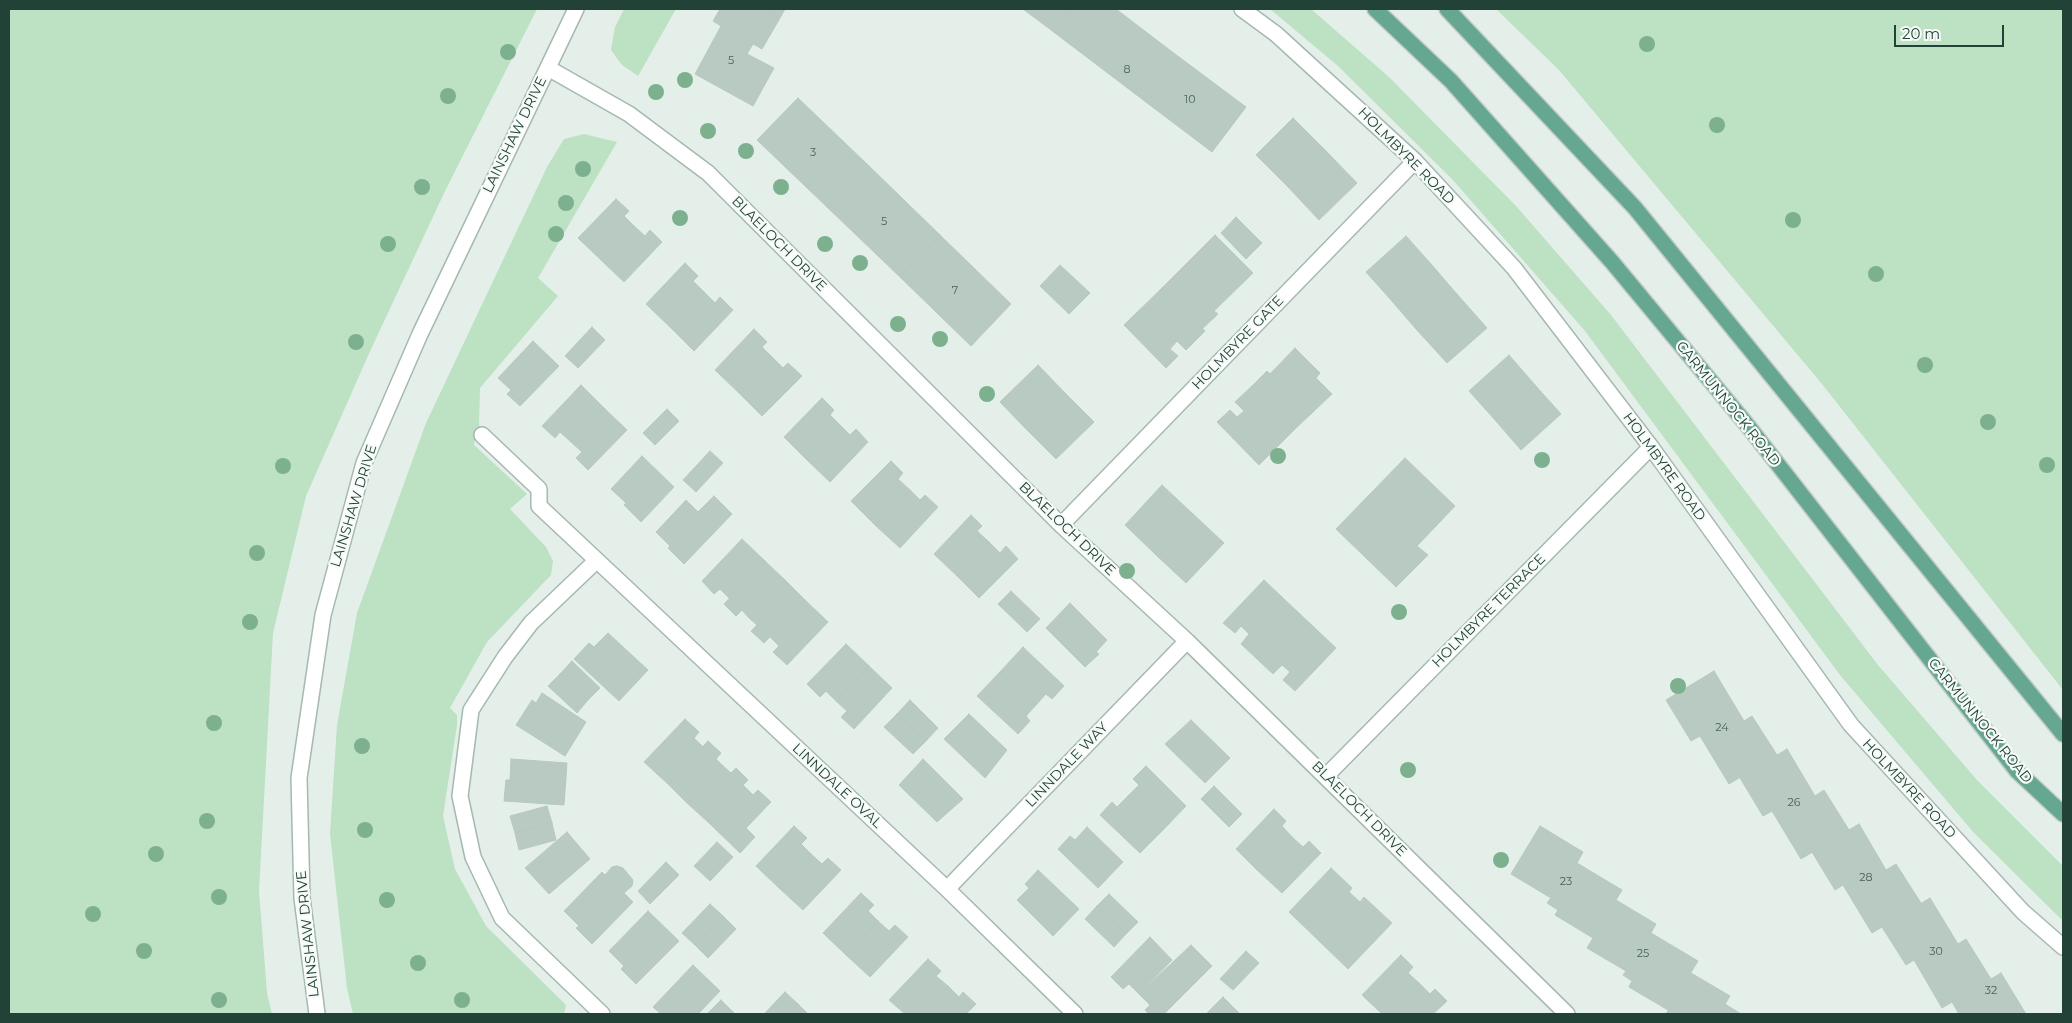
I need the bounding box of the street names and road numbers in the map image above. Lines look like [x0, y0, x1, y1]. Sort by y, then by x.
street label: LAINSHAW DRIVE [480, 74, 550, 196]
street label: HOLMBYRE ROAD [1354, 104, 1458, 208]
street label: BLAELOCH DRIVE [728, 193, 830, 295]
street label: HOLMBYRE GATE [1189, 292, 1287, 394]
street label: CARMUNNOCK ROAD [1672, 338, 1784, 470]
street label: HOLMBYRE ROAD [1619, 410, 1709, 524]
street label: LAINSHAW DRIVE [327, 443, 381, 569]
street label: BLAELOCH DRIVE [1015, 479, 1119, 579]
street label: HOLMBYRE TERRACE [1429, 551, 1549, 671]
street label: CARMUNNOCK ROAD [1924, 655, 2036, 787]
street label: LINNDALE WAY [1022, 719, 1112, 811]
street label: HOLMBYRE ROAD [1859, 736, 1959, 842]
street label: LINNDALE OVAL [788, 740, 886, 832]
street label: BLAELOCH DRIVE [1308, 758, 1410, 860]
street label: LAINSHAW DRIVE [293, 870, 323, 998]

